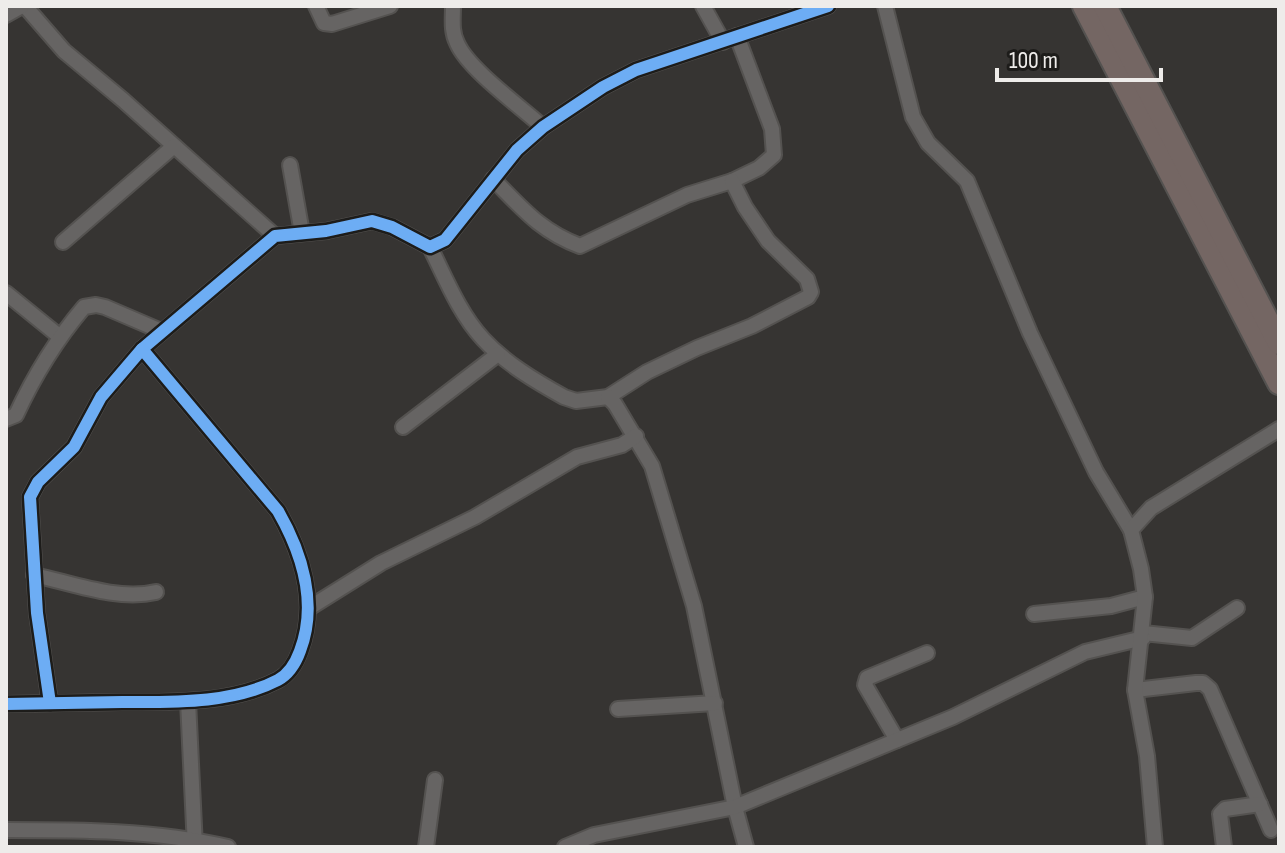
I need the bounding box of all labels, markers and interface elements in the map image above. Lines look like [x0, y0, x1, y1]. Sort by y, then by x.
scale bar [997, 32, 1161, 82]
text: 100 m [1009, 46, 1058, 75]

